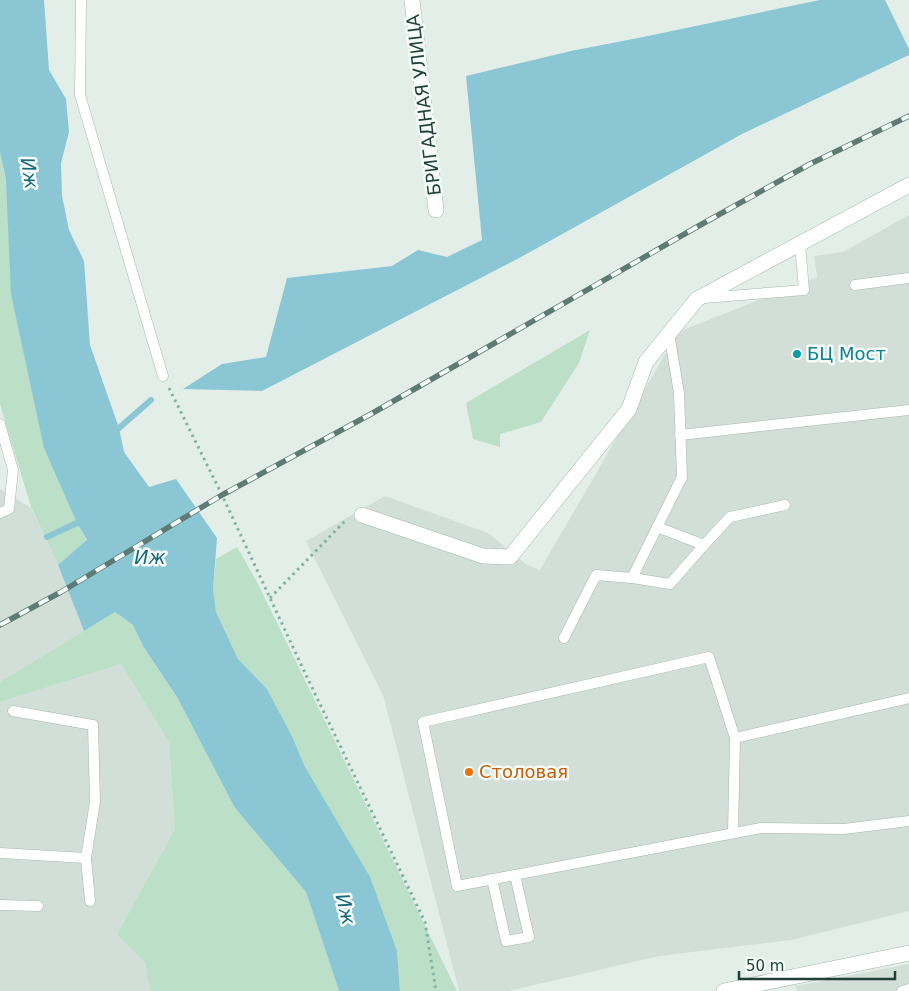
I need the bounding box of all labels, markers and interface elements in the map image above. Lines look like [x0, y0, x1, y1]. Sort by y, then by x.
street label: БРИГАДНАЯ УЛИЦА [402, 13, 445, 197]
water label: Иж [16, 156, 44, 190]
place label: БЦ Мост [807, 343, 886, 364]
marker: БЦ Мост [791, 348, 803, 360]
water label: Иж [134, 546, 166, 568]
place label: Столовая [479, 761, 568, 782]
marker: Столовая [463, 766, 475, 778]
water label: Иж [332, 891, 360, 927]
scale bar [739, 948, 895, 980]
text: 50 m [746, 957, 784, 975]

